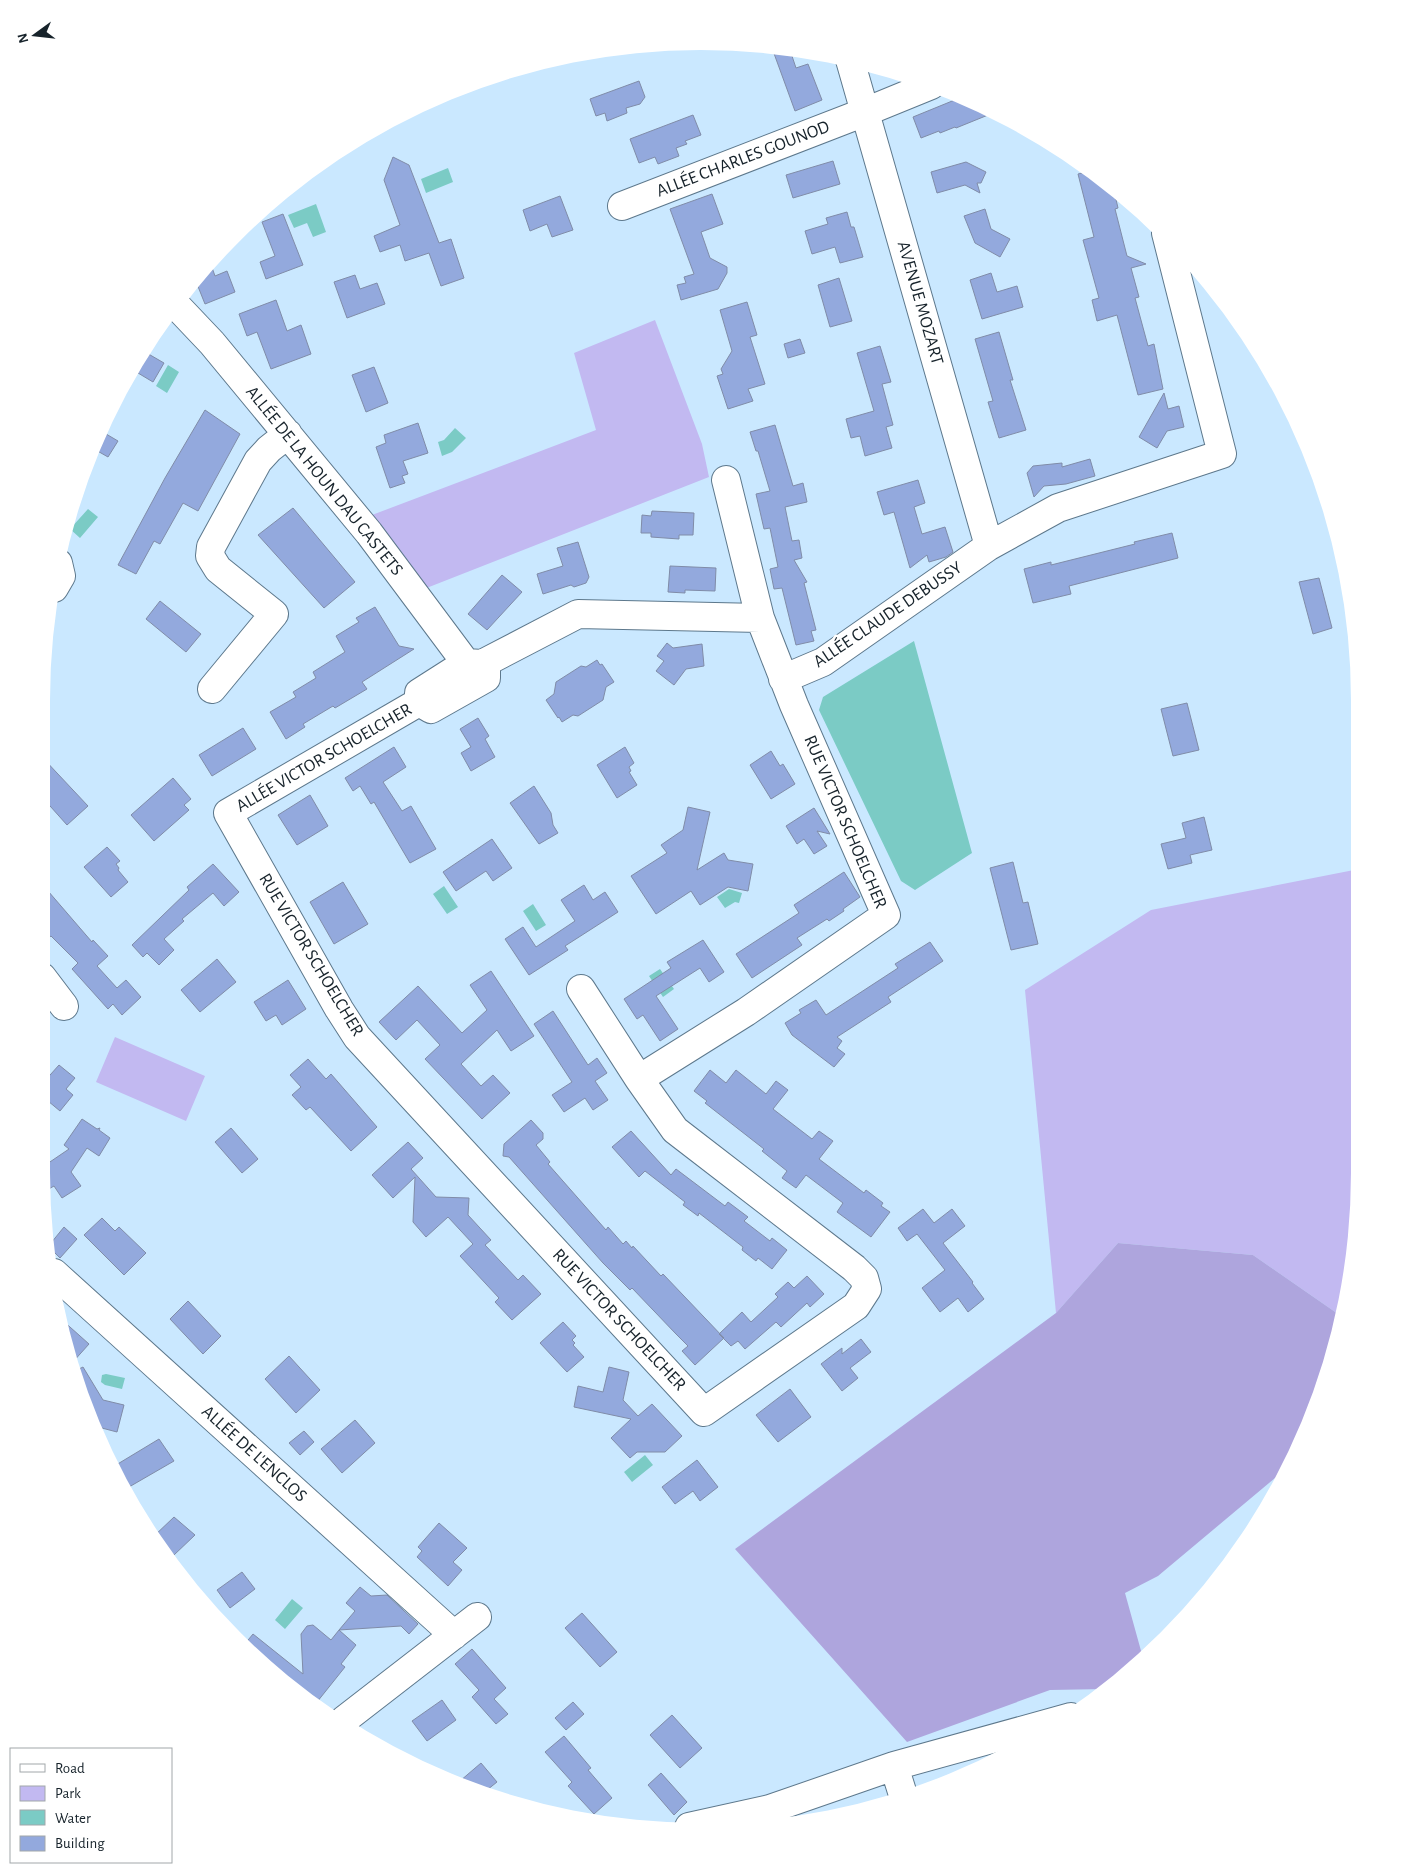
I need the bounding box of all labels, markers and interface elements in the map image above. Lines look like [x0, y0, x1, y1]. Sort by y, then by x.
north arrow [10, 10, 60, 60]
text: N [15, 32, 31, 45]
street label: ALLÉE CHARLES GOUNOD [653, 115, 832, 200]
street label: AVENUE MOZART [894, 239, 946, 367]
street label: ALLÉE DE LA HOUN DAU CASTETS [242, 381, 408, 579]
street label: ALLÉE CLAUDE DEBUSSY [809, 556, 966, 671]
street label: ALLÉE VICTOR SCHOELCHER [232, 698, 415, 816]
street label: RUE VICTOR SCHOELCHER [800, 733, 890, 911]
street label: RUE VICTOR SCHOELCHER [255, 871, 367, 1039]
street label: RUE VICTOR SCHOELCHER [549, 1246, 689, 1394]
street label: ALLÉE DE L'ENCLOS [198, 1400, 312, 1506]
legend [10, 1748, 172, 1863]
text: Road [55, 1761, 85, 1776]
text: Park [55, 1786, 81, 1801]
text: Water [55, 1811, 91, 1826]
text: Building [55, 1836, 105, 1851]

